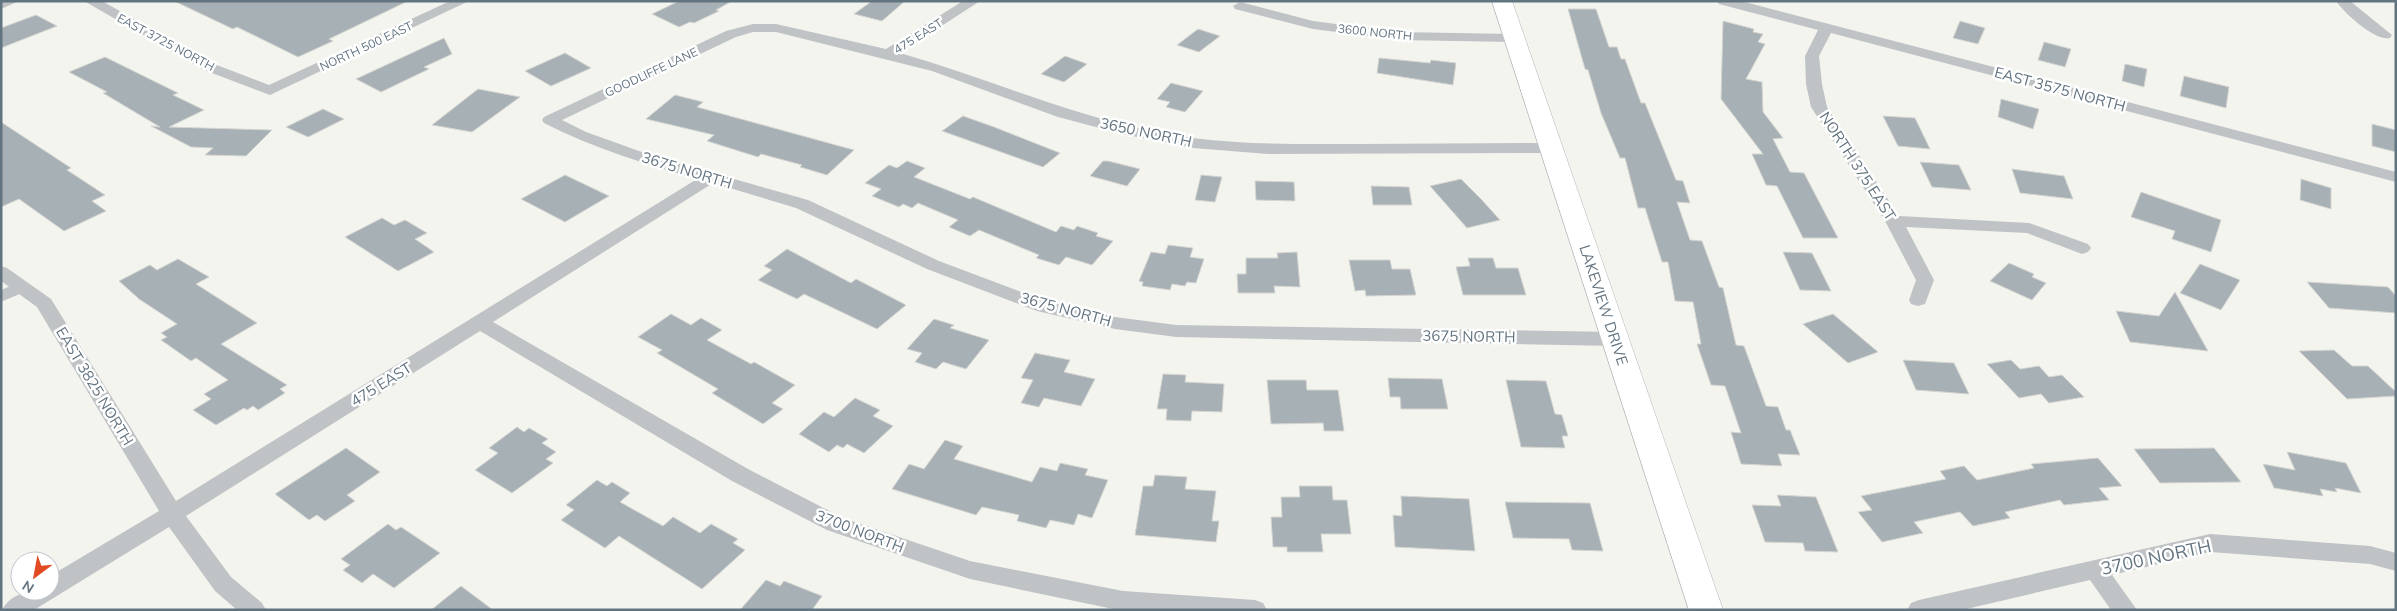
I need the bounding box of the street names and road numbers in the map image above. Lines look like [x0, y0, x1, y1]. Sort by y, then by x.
street label: EAST 3725 NORTH [115, 10, 217, 74]
street label: 475 EAST [891, 15, 946, 57]
street label: NORTH 500 EAST [317, 18, 416, 74]
street label: 3600 NORTH [1337, 21, 1413, 43]
street label: GOODLIFFE LANE [602, 44, 700, 100]
street label: EAST 3575 NORTH [1992, 62, 2128, 116]
street label: NORTH 375 EAST [1816, 108, 1900, 224]
street label: 3650 NORTH [1098, 113, 1194, 151]
street label: 3675 NORTH [640, 147, 734, 193]
street label: LAKEVIEW DRIVE [1576, 242, 1632, 368]
street label: 3675 NORTH [1018, 288, 1114, 330]
street label: EAST 3825 NORTH [52, 323, 138, 449]
street label: 3675 NORTH [1422, 326, 1516, 346]
street label: 475 EAST [347, 358, 415, 410]
street label: 3700 NORTH [813, 505, 907, 557]
street label: 3700 NORTH [2099, 534, 2213, 580]

